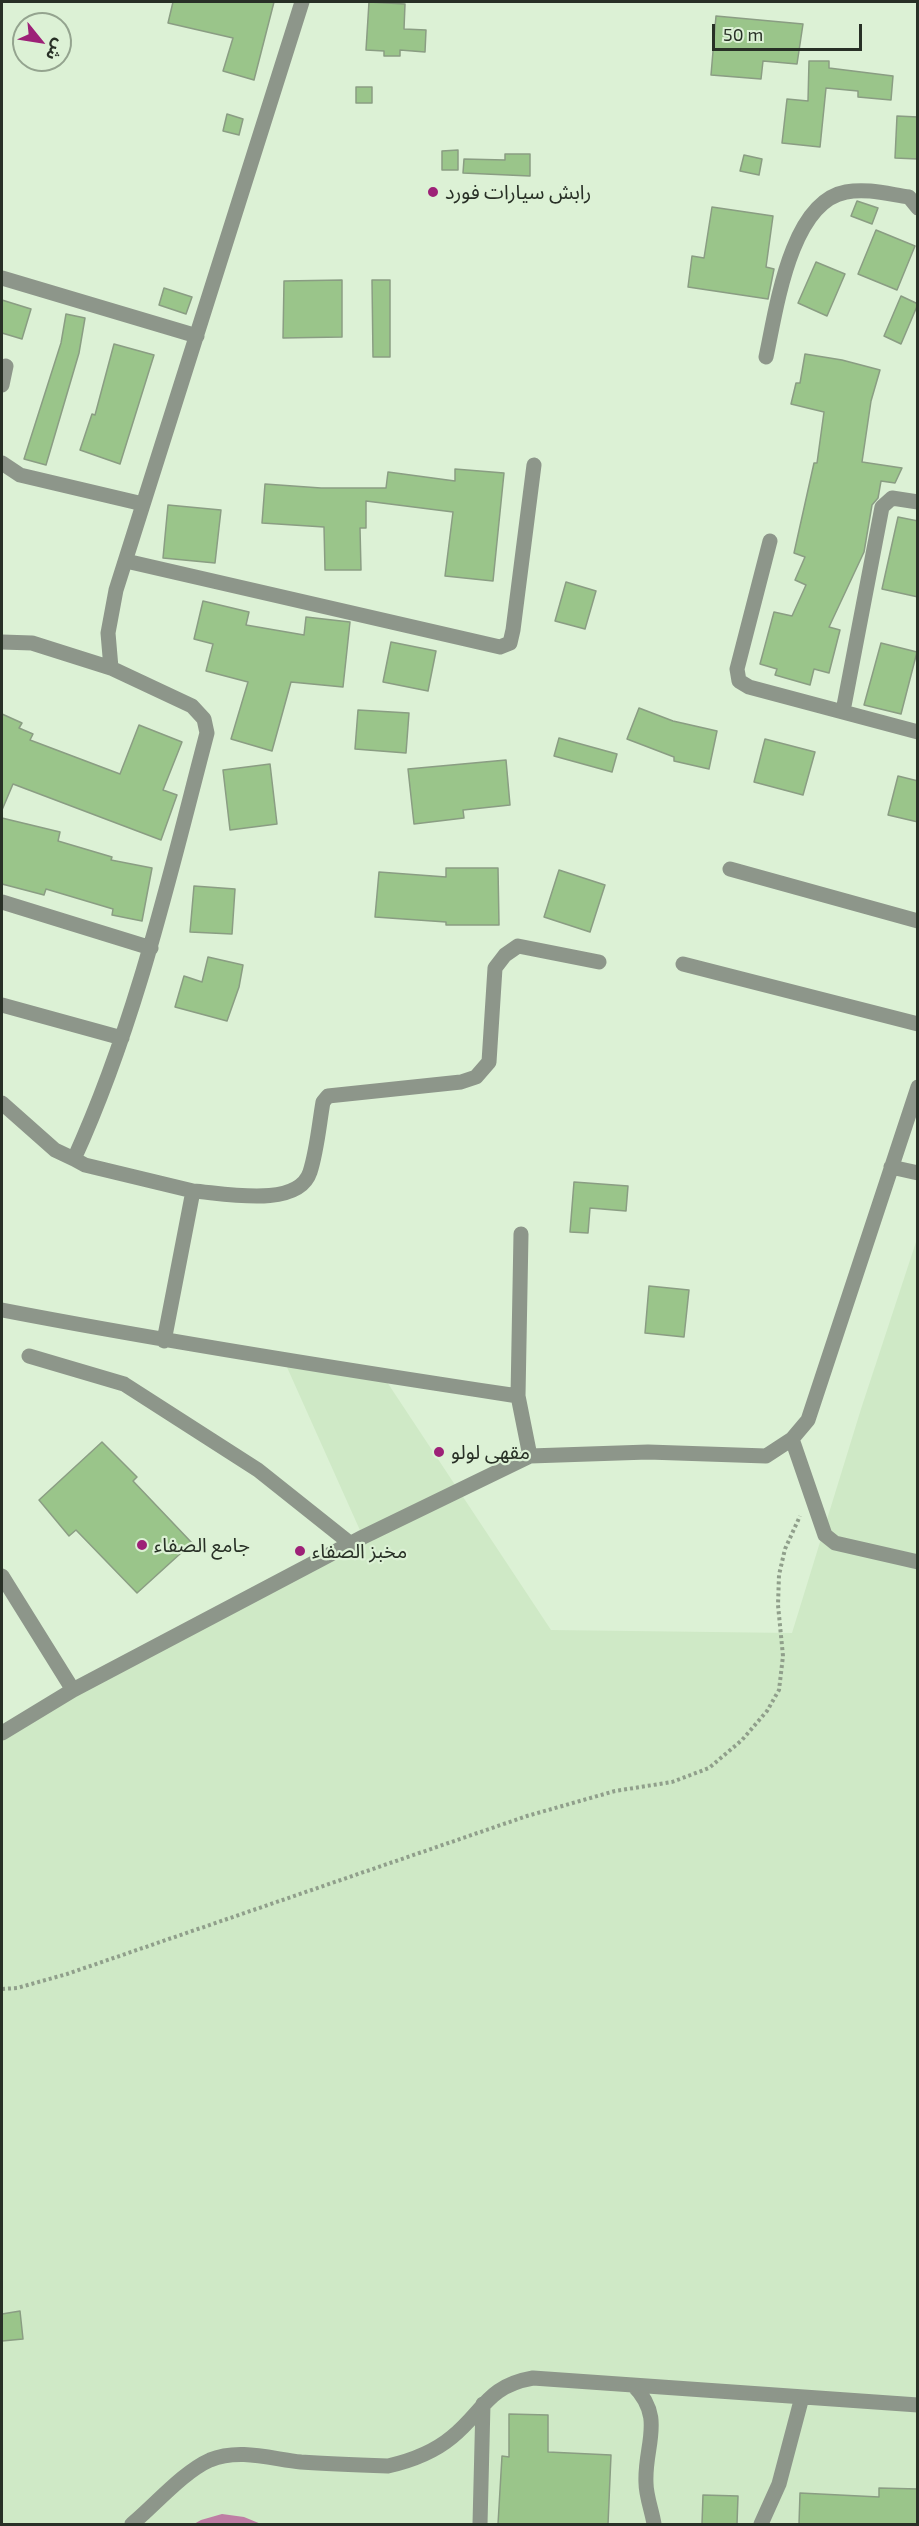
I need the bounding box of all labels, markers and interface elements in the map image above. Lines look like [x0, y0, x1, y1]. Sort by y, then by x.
north arrow [12, 12, 72, 72]
scale bar [715, 12, 865, 50]
text: 50 m [723, 23, 763, 45]
text: ش [43, 36, 70, 64]
place label: رابش سيارات فورد [445, 180, 591, 204]
marker: رابش سيارات فورد [426, 185, 440, 199]
place label: مقهى لولو [451, 1440, 530, 1464]
marker: مقهى لولو [432, 1445, 446, 1459]
place label: جامع الصفاء [154, 1533, 250, 1557]
marker: جامع الصفاء [135, 1538, 149, 1552]
place label: مخبز الصفاء [312, 1539, 407, 1563]
marker: مخبز الصفاء [293, 1544, 307, 1558]

